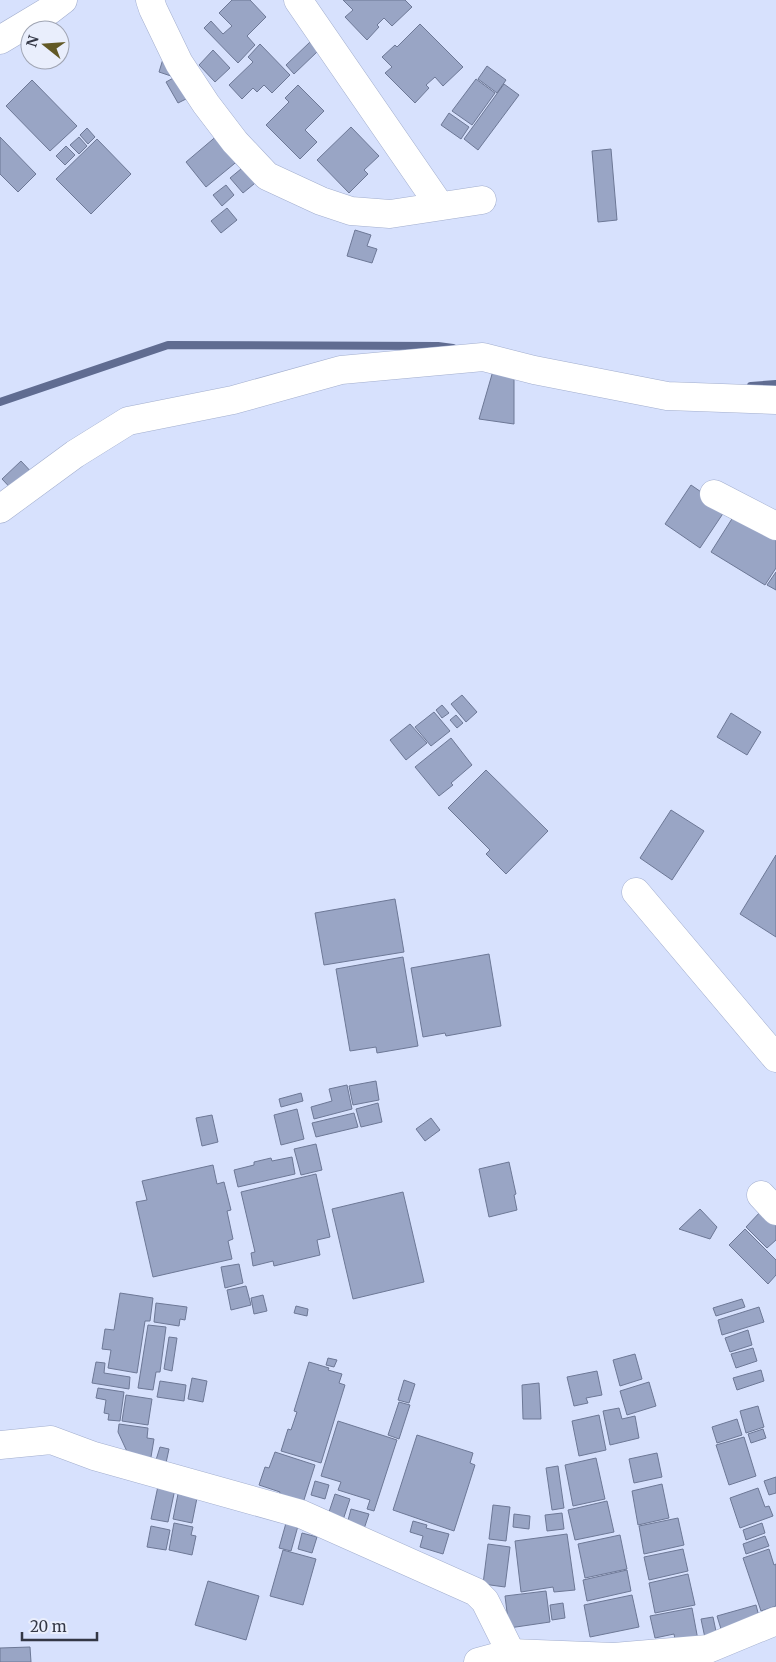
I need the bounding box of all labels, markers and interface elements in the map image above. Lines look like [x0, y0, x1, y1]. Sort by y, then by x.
north arrow [20, 20, 70, 70]
text: N [22, 33, 43, 49]
scale bar [22, 1610, 98, 1642]
text: 20 m [30, 1617, 67, 1636]

